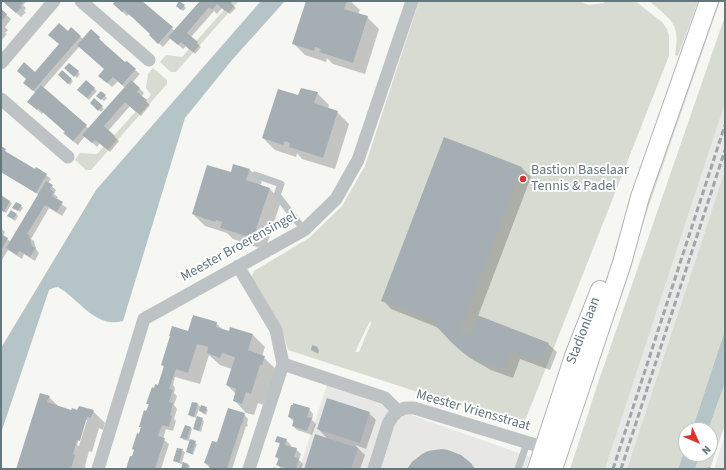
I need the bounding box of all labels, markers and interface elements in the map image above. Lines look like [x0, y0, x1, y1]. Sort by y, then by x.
place label: Bastion Baselaar Tennis & Padel [531, 163, 629, 196]
marker: Bastion Baselaar Tennis & Padel [518, 174, 528, 184]
street label: Meester Broerensingel [178, 208, 300, 286]
street label: Stadionlaan [564, 295, 604, 367]
street label: Meester Vriensstraat [414, 387, 532, 435]
north arrow [678, 422, 718, 462]
text: N [698, 442, 714, 458]

